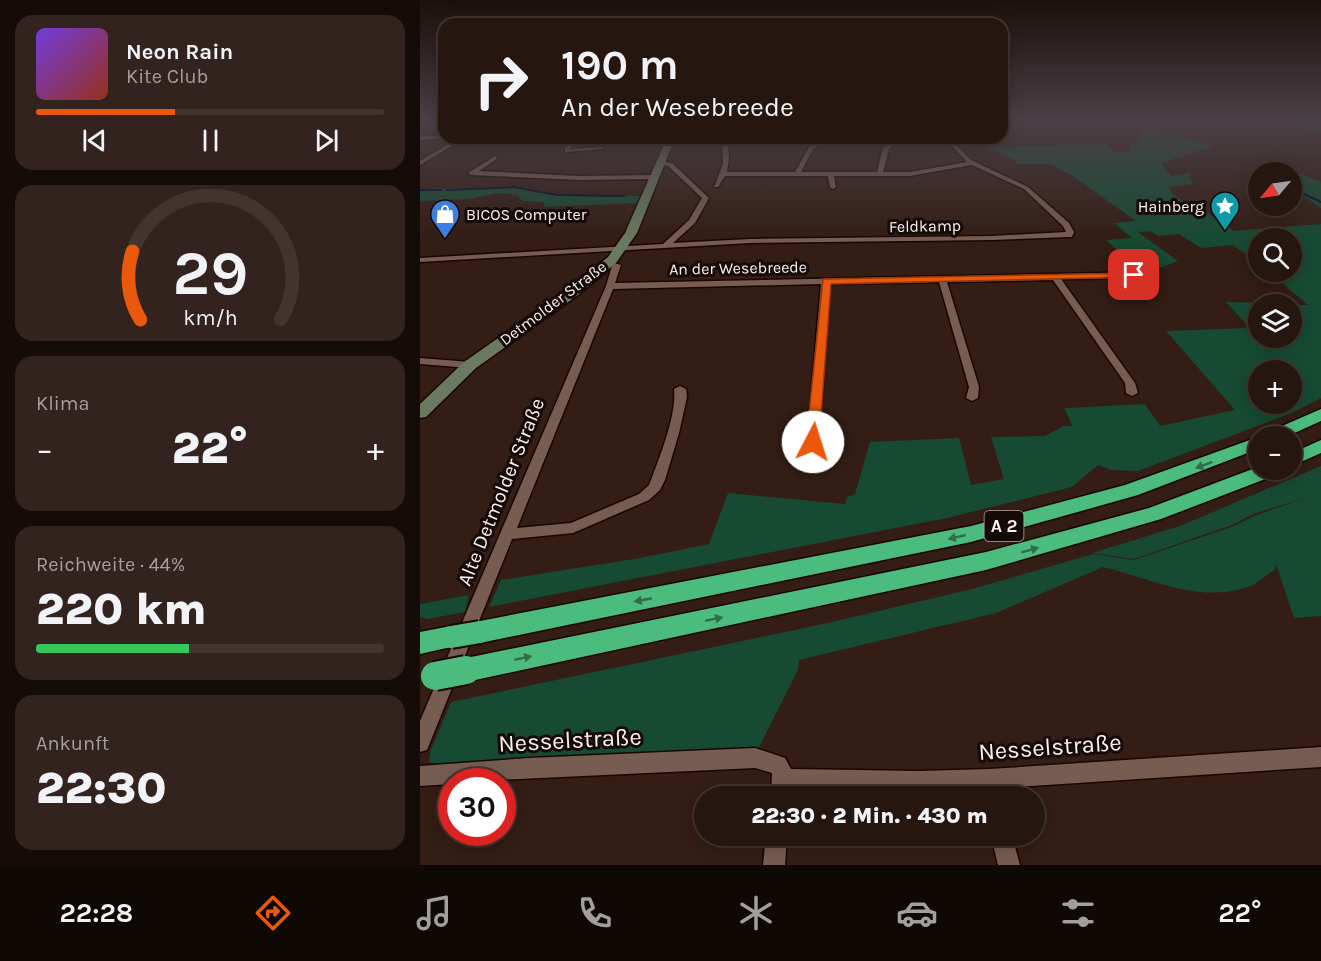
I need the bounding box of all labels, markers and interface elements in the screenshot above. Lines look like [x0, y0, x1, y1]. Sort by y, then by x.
text: Neon Rain [126, 39, 233, 65]
text: 190 m [561, 40, 679, 90]
icon: right [462, 42, 540, 120]
text: Kite Club [126, 65, 208, 88]
text: An der Wesebreede [561, 91, 794, 123]
icon: previous [78, 124, 111, 157]
icon: pause [194, 124, 227, 157]
icon: next [310, 124, 343, 157]
north arrow [1248, 162, 1302, 216]
map controls [1248, 162, 1302, 480]
place icon: Hainberg [1209, 190, 1241, 232]
place label: Hainberg [1138, 197, 1204, 216]
shop icon: BICOS Computer [429, 198, 461, 240]
place label: BICOS Computer [466, 205, 587, 224]
street label: Feldkamp [889, 216, 961, 236]
button: search [1248, 228, 1302, 282]
text: 29 [172, 237, 248, 310]
pin [1108, 249, 1159, 300]
street label: Detmolder Straße [496, 257, 610, 349]
street label: An der Wesebreede [669, 257, 807, 279]
icon: arrive [1117, 258, 1150, 291]
button: layers [1248, 294, 1302, 348]
text: km/h [183, 305, 237, 330]
button: + [1248, 360, 1302, 414]
text: Klima [36, 392, 89, 415]
street label: Alte Detmolder Straße [453, 395, 549, 589]
position arrow [781, 410, 845, 474]
text: 22° [172, 422, 248, 474]
button: − [1248, 426, 1302, 480]
text: − [36, 430, 53, 468]
text: + [367, 430, 384, 468]
one-way arrow [1195, 461, 1213, 470]
road number: A 2 [984, 511, 1024, 541]
one-way arrow [947, 533, 966, 542]
one-way arrow [1021, 545, 1039, 554]
text: Reichweite · 44% [36, 553, 185, 576]
text: 220 km [36, 583, 207, 635]
one-way arrow [633, 596, 652, 605]
one-way arrow [705, 614, 724, 623]
one-way arrow [514, 653, 533, 662]
street label: Nesselstraße [498, 722, 642, 758]
street label: Nesselstraße [977, 728, 1123, 766]
text: Ankunft [36, 732, 109, 755]
text: 22:30 [36, 762, 167, 814]
speed limit sign: 30 [438, 768, 516, 846]
text: 22:30 · 2 Min. · 430 m [751, 803, 988, 829]
icon: directions [252, 892, 294, 934]
icon: music [413, 892, 455, 934]
icon: phone [574, 892, 616, 934]
icon: climate [735, 892, 777, 934]
icon: car [896, 892, 938, 934]
icon: filters [1057, 892, 1099, 934]
text: 22:28 [60, 897, 133, 929]
text: 22° [1218, 897, 1261, 929]

